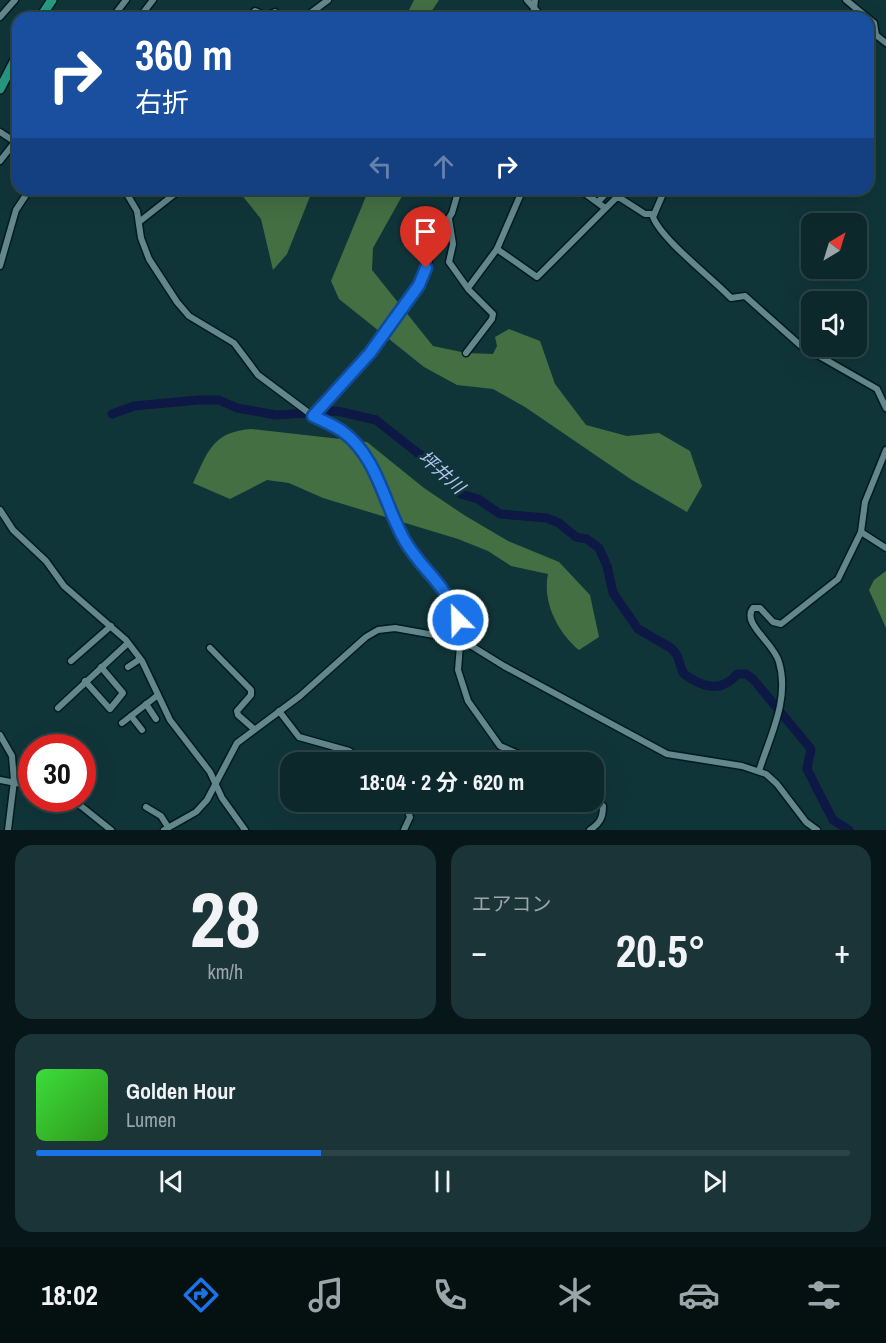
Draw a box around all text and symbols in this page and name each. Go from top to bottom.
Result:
text: 360 m [135,27,233,83]
icon: right [36,36,114,114]
text: 右折 [135,84,189,120]
icon: left [364,150,397,183]
icon: ahead [427,150,460,183]
icon: right [490,150,523,183]
pin [400,206,451,268]
north arrow [801,213,867,279]
map controls [801,213,867,357]
icon: arrive [409,215,442,248]
button: sound [801,291,867,357]
water label: 坪井川 [414,445,472,501]
position arrow [426,588,490,652]
speed limit sign: 30 [18,734,96,812]
text: 18:04 · 2 分 · 620 m [360,767,524,797]
text: 28 [190,866,261,971]
text: エアコン [472,890,552,917]
text: 20.5° [616,920,706,981]
text: − [472,929,487,973]
text: + [834,929,850,973]
text: km/h [207,958,243,985]
text: Golden Hour [126,1076,235,1106]
text: Lumen [126,1106,176,1133]
icon: previous [155,1165,188,1198]
icon: pause [426,1165,459,1198]
icon: next [698,1165,731,1198]
icon: directions [180,1274,222,1316]
icon: music [305,1274,347,1316]
icon: phone [429,1274,471,1316]
icon: climate [554,1274,596,1316]
icon: car [678,1274,720,1316]
icon: filters [803,1274,845,1316]
text: 18:02 [41,1277,98,1313]

